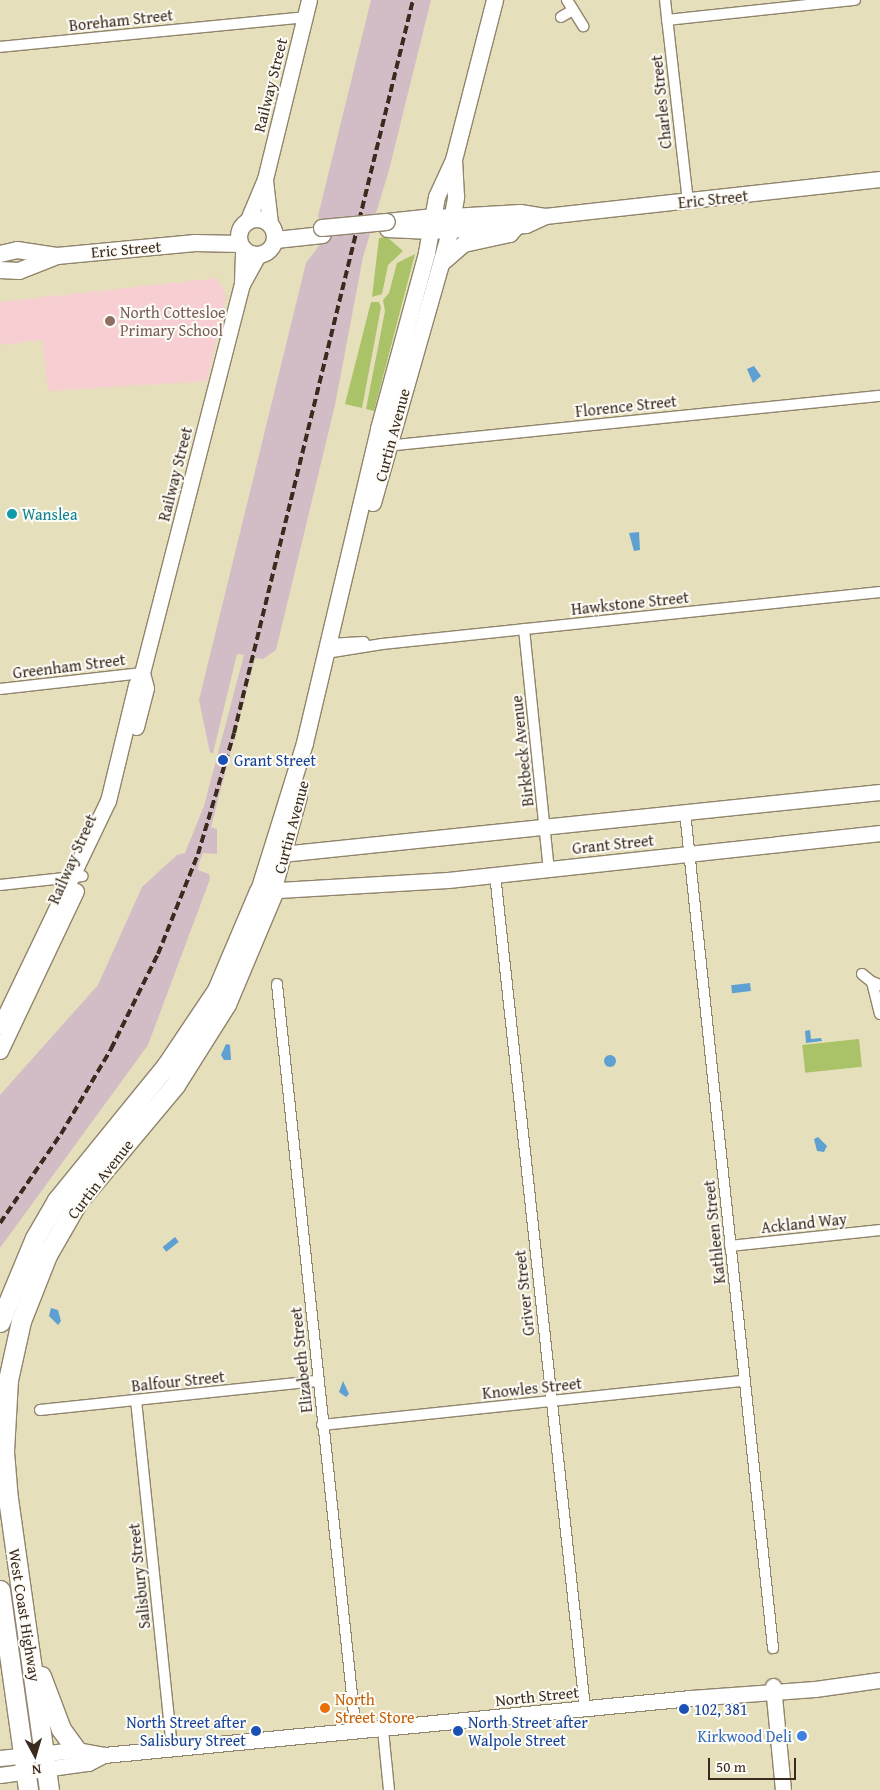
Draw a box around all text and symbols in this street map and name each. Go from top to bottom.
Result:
street label: Boreham Street [68,5,174,35]
street label: Railway Street [249,36,291,134]
street label: Charles Street [647,54,675,150]
street label: Eric Street [677,186,749,212]
street label: Eric Street [90,236,162,262]
place label: North Cottesloe Primary School [120,302,226,340]
marker: North Cottesloe Primary School [104,315,116,327]
street label: Curtin Avenue [370,386,414,484]
street label: Florence Street [574,391,678,421]
street label: Railway Street [154,425,196,523]
place label: Wanslea [22,504,77,524]
marker: Wanslea [6,508,18,520]
street label: Hawkstone Street [570,587,690,619]
street label: Greenham Street [12,650,126,682]
street label: Birkbeck Avenue [507,694,537,808]
place label: Grant Street [234,750,316,770]
marker: Grant Street [216,753,230,767]
street label: Curtin Avenue [269,778,313,876]
street label: Railway Street [44,811,100,907]
street label: Grant Street [571,830,655,858]
street label: Curtin Avenue [63,1135,137,1223]
street label: Kathleen Street [699,1179,729,1285]
street label: Ackland Way [760,1209,848,1237]
street label: Griver Street [510,1249,538,1337]
street label: Elizabeth Street [286,1306,316,1414]
street label: Balfour Street [130,1367,226,1395]
street label: Knowles Street [481,1373,583,1403]
street label: Salisbury Street [124,1522,154,1630]
street label: West Coast Highway [5,1547,45,1683]
street label: North Street [494,1682,580,1710]
place label: North Street Store [335,1689,414,1727]
place label: 102, 381 [694,1699,748,1719]
marker: North Street Store [319,1702,331,1714]
marker: 102, 381 [678,1703,690,1715]
place label: North Street after Salisbury Street [126,1712,246,1750]
place label: North Street after Walpole Street [468,1712,588,1750]
marker: North Street after Salisbury Street [250,1725,262,1737]
marker: North Street after Walpole Street [452,1725,464,1737]
place label: Kirkwood Deli [698,1726,792,1746]
north arrow [10,1730,60,1780]
marker: Kirkwood Deli [796,1730,808,1742]
scale bar [710,1748,798,1780]
text: 50 m [716,1756,746,1777]
text: N [31,1759,42,1780]

